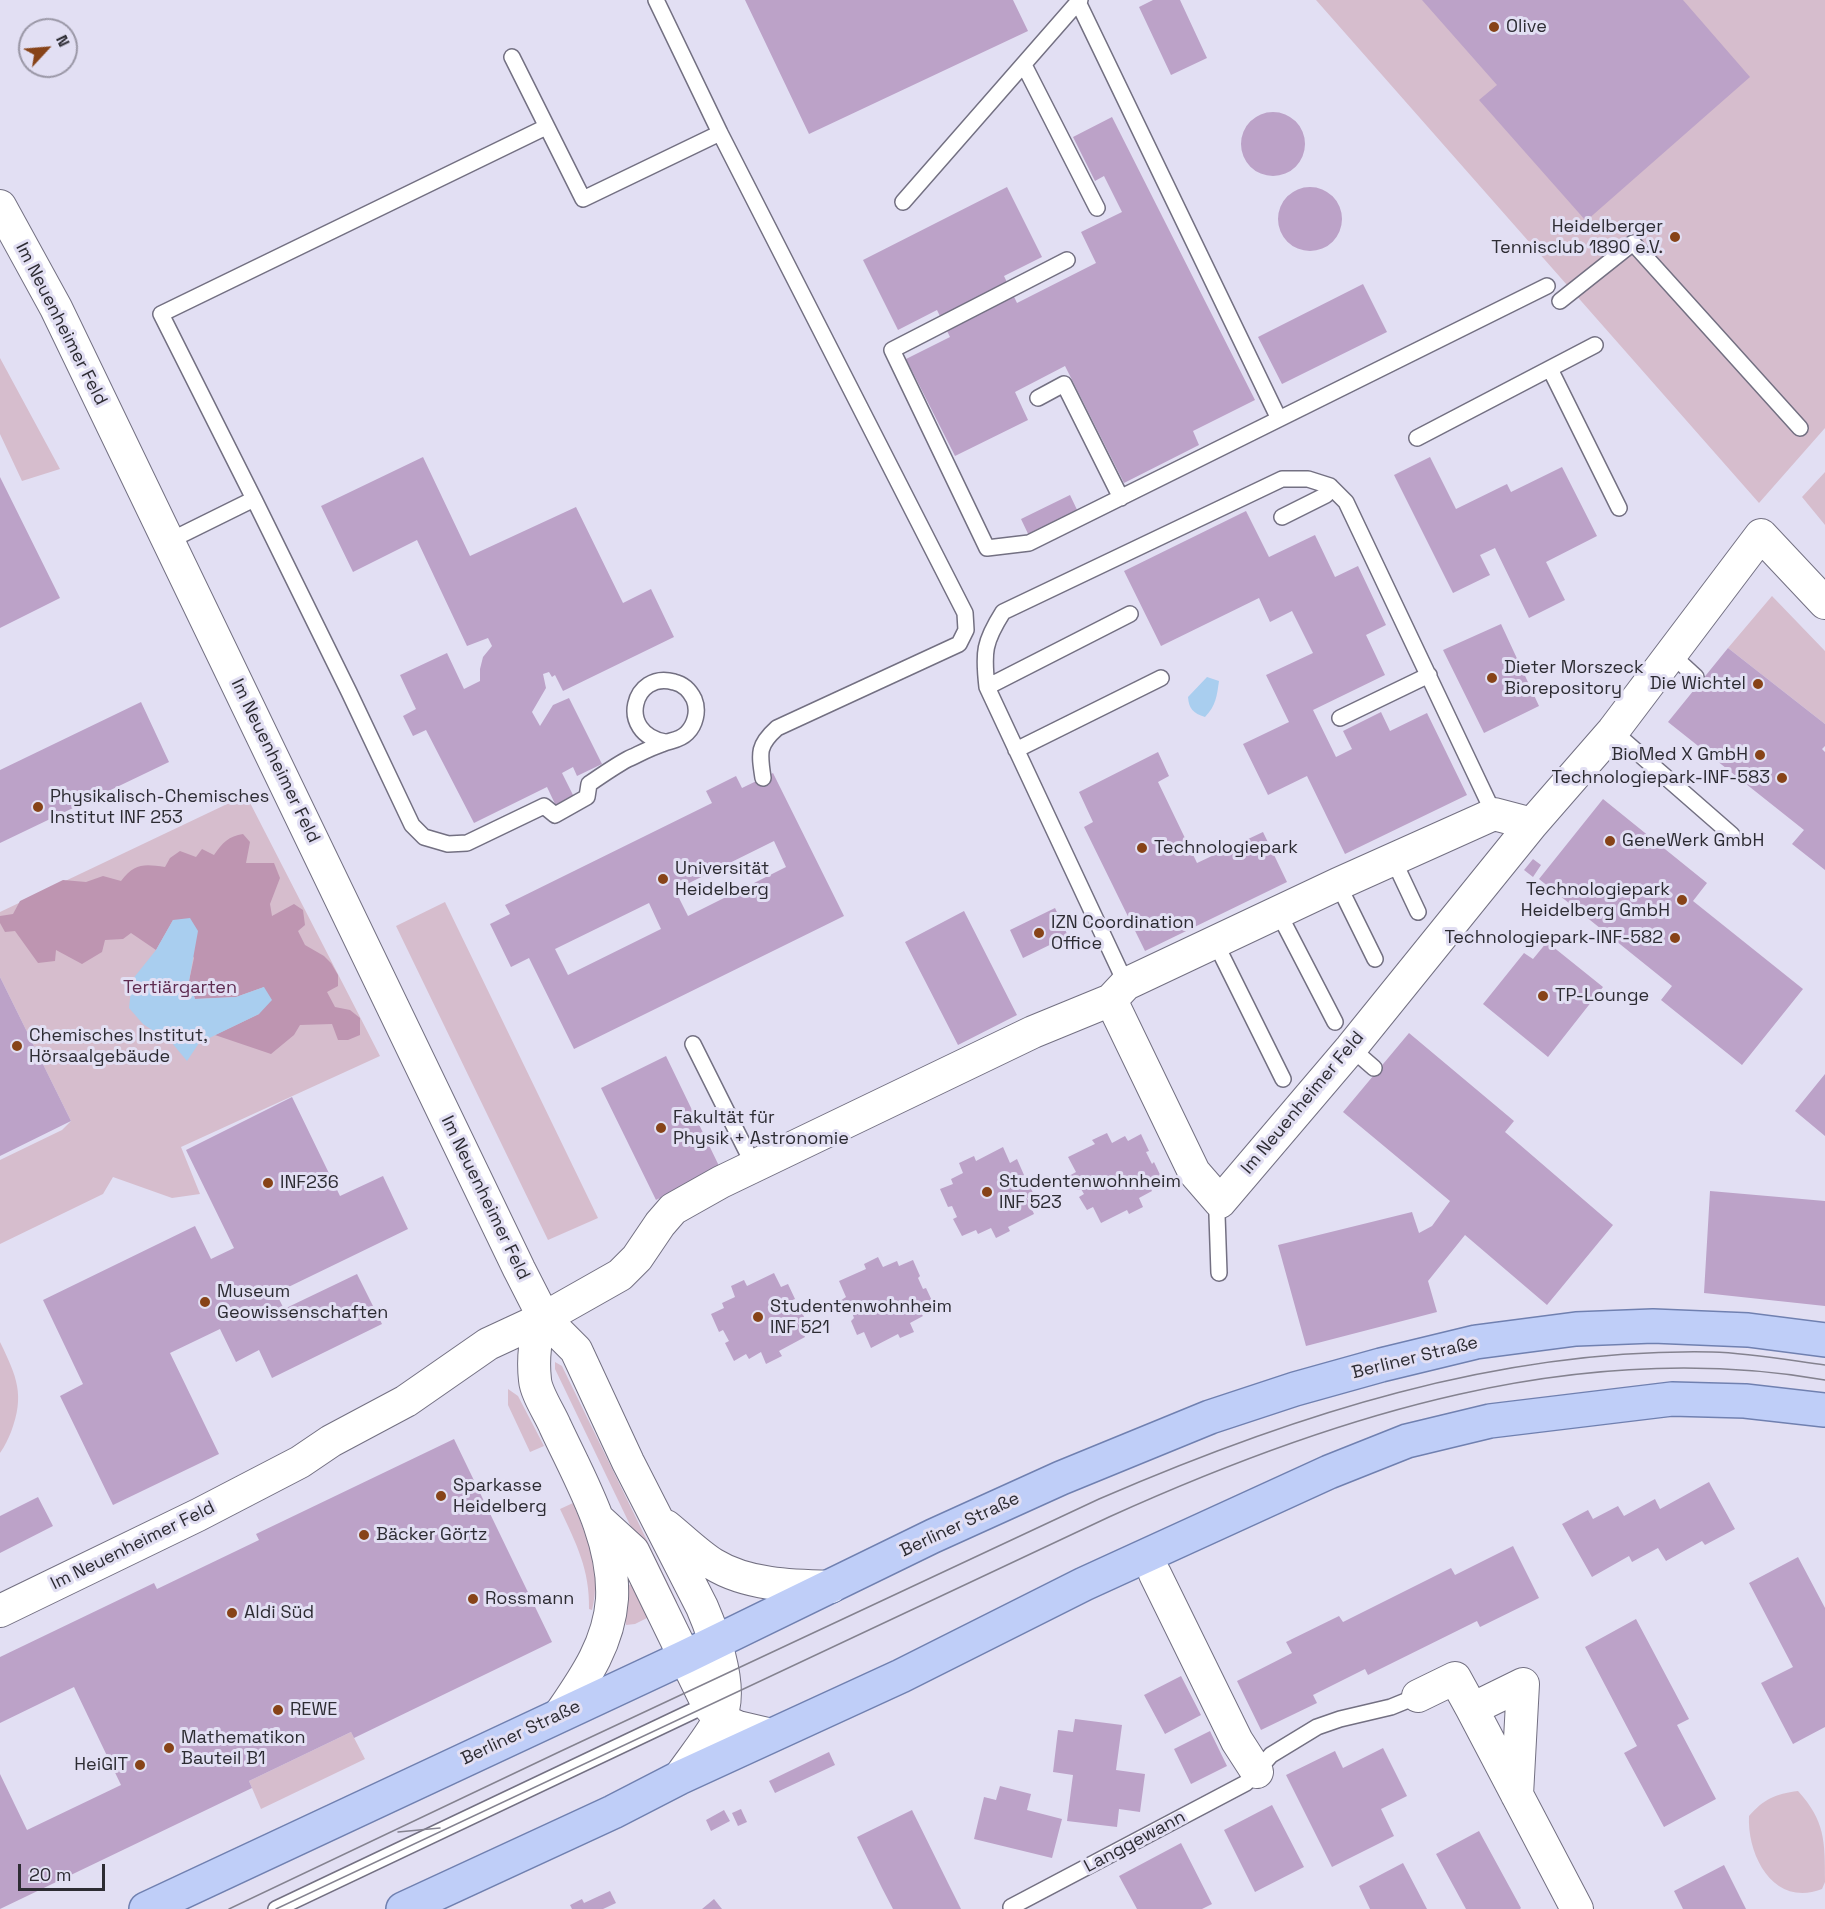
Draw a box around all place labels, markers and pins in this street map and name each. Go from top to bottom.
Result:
place label: Olive [1506,16,1547,38]
marker: Olive [1487,20,1501,34]
place label: Heidelberger Tennisclub 1890 e.V. [1491,216,1663,258]
marker: Heidelberger Tennisclub 1890 e.V. [1668,230,1682,244]
place label: Dieter Morszeck Biorepository [1504,657,1644,700]
marker: Dieter Morszeck Biorepository [1485,671,1499,685]
place label: Die Wichtel [1650,673,1746,695]
marker: Die Wichtel [1751,677,1765,691]
place label: BioMed X GmbH [1611,744,1748,766]
marker: BioMed X GmbH [1753,748,1767,762]
place label: Technologiepark-INF-583 [1551,767,1770,789]
marker: Technologiepark-INF-583 [1775,771,1789,785]
place label: Physikalisch-Chemisches Institut INF 253 [50,786,269,828]
marker: Physikalisch-Chemisches Institut INF 253 [31,800,45,814]
place label: GeneWerk GmbH [1622,830,1764,852]
marker: GeneWerk GmbH [1603,834,1617,848]
place label: Technologiepark [1154,837,1298,859]
marker: Technologiepark [1135,841,1149,855]
place label: Universität Heidelberg [675,858,769,900]
marker: Universität Heidelberg [656,872,670,886]
place label: Technologiepark Heidelberg GmbH [1521,879,1670,922]
marker: Technologiepark Heidelberg GmbH [1675,893,1689,907]
place label: IZN Coordination Office [1051,912,1194,954]
marker: IZN Coordination Office [1032,926,1046,940]
place label: Technologiepark-INF-582 [1444,927,1663,949]
marker: Technologiepark-INF-582 [1668,931,1682,945]
place label: TP-Lounge [1555,985,1649,1007]
marker: TP-Lounge [1536,989,1550,1003]
place label: Chemisches Institut, Hörsaalgebäude [29,1025,208,1068]
marker: Chemisches Institut, Hörsaalgebäude [10,1039,24,1053]
place label: Fakultät für Physik + Astronomie [673,1107,849,1150]
marker: Fakultät für Physik + Astronomie [654,1121,668,1135]
place label: Studentenwohnheim INF 523 [999,1171,1181,1214]
place label: INF236 [280,1172,339,1194]
marker: INF236 [261,1176,275,1190]
marker: Studentenwohnheim INF 523 [980,1185,994,1199]
place label: Museum Geowissenschaften [217,1281,388,1324]
marker: Museum Geowissenschaften [198,1295,212,1309]
place label: Studentenwohnheim INF 521 [770,1296,952,1338]
marker: Studentenwohnheim INF 521 [751,1310,765,1324]
place label: Sparkasse Heidelberg [453,1475,547,1518]
marker: Sparkasse Heidelberg [434,1489,448,1503]
place label: Bäcker Görtz [376,1524,487,1546]
marker: Bäcker Görtz [357,1528,371,1542]
place label: Rossmann [485,1588,574,1610]
marker: Rossmann [466,1592,480,1606]
place label: Aldi Süd [244,1602,314,1624]
marker: Aldi Süd [225,1606,239,1620]
place label: REWE [290,1699,337,1721]
marker: REWE [271,1703,285,1717]
place label: Mathematikon Bauteil B1 [181,1727,306,1770]
marker: Mathematikon Bauteil B1 [162,1741,176,1755]
place label: HeiGIT [74,1754,128,1776]
marker: HeiGIT [133,1758,147,1772]

